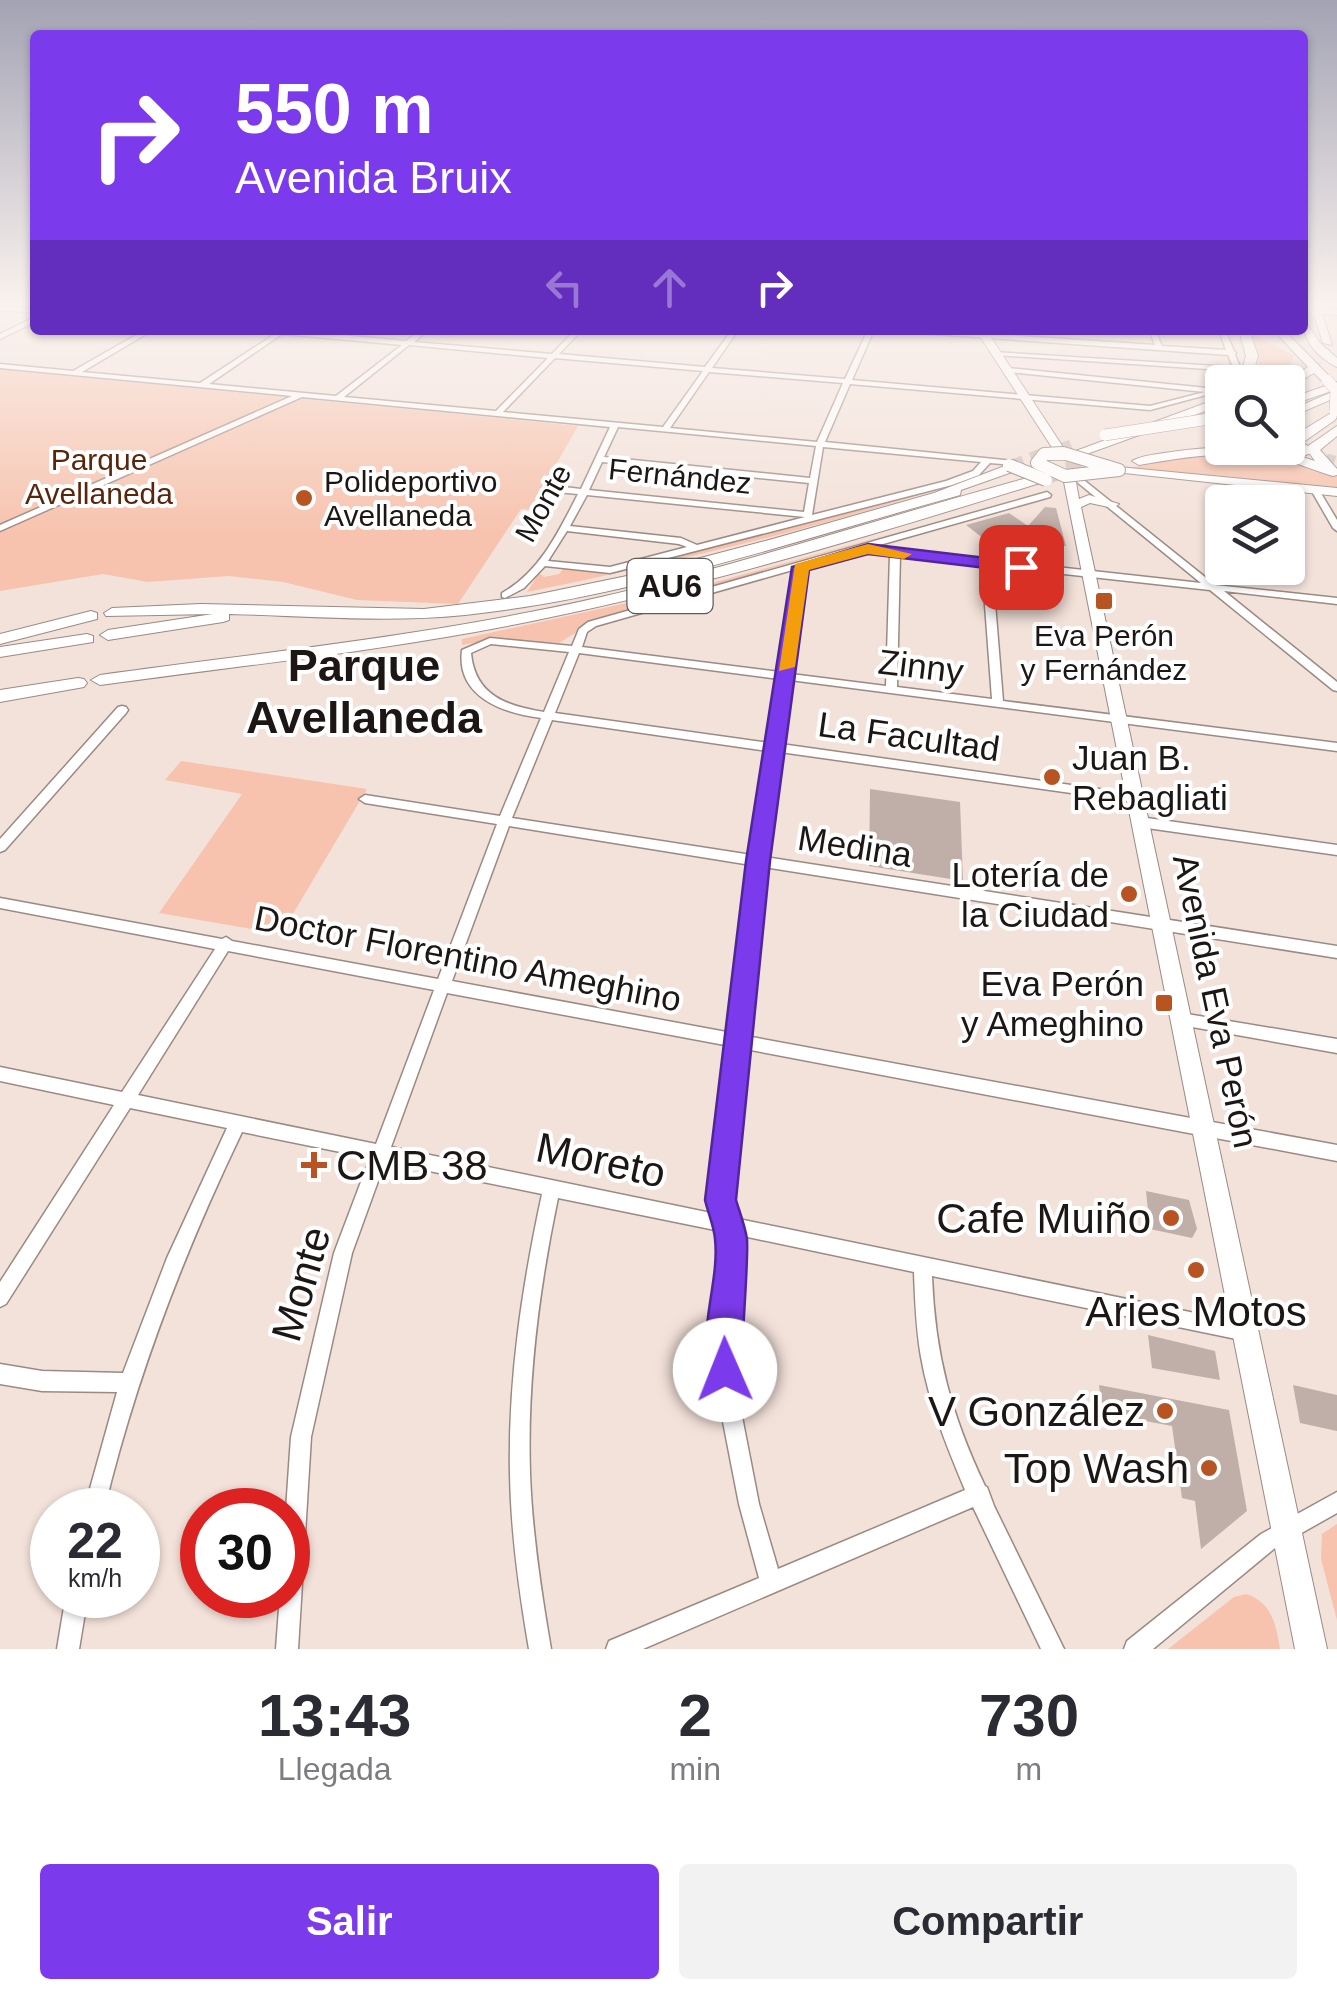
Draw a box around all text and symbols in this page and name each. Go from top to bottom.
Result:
icon: right [70,70,200,200]
text: 550 m [235,70,433,148]
text: Avenida Bruix [235,152,512,203]
icon: left [537,260,592,315]
icon: ahead [642,260,697,315]
icon: right [747,260,802,315]
map controls [1205,365,1305,585]
button: search [1205,365,1305,465]
park label: Parque Avellaneda [25,443,173,510]
street label: Fernández [607,452,753,500]
street label: Monte [508,459,578,547]
place label: Polideportivo Avellaneda [324,465,497,532]
button: layers [1205,485,1305,585]
marker: Polideportivo Avellaneda [293,487,315,509]
pin [979,525,1064,610]
icon: arrive [994,540,1049,595]
road number: AU6 [628,559,712,613]
marker: Eva Perón y Fernández [1093,590,1115,612]
place label: Eva Perón y Fernández [1021,619,1187,686]
district label: Parque Avellaneda [246,640,483,743]
street label: Zinny [876,641,966,691]
street label: La Facultad [816,704,1002,768]
place label: Juan B. Rebagliati [1072,738,1228,817]
marker: Juan B. Rebagliati [1041,766,1063,788]
street label: Medina [795,818,915,874]
street label: Avenida Eva Perón [1166,851,1266,1151]
place label: Lotería de la Ciudad [951,855,1109,934]
marker: Lotería de la Ciudad [1118,883,1140,905]
street label: Doctor Florentino Ameghino [251,897,685,1019]
place label: Eva Perón y Ameghino [961,964,1144,1043]
marker: Eva Perón y Ameghino [1153,992,1175,1014]
street label: Moreto [532,1123,670,1197]
place label: CMB 38 [336,1142,488,1189]
marker: CMB 38 [301,1152,327,1178]
place label: Cafe Muiño [936,1195,1151,1242]
marker: Cafe Muiño [1160,1207,1182,1229]
street label: Monte [262,1221,340,1347]
marker: Aries Motos [1185,1259,1207,1281]
place label: Aries Motos [1085,1288,1307,1335]
position arrow [673,1318,777,1422]
place label: V González [928,1388,1145,1435]
marker: V González [1154,1400,1176,1422]
place label: Top Wash [1004,1445,1189,1492]
marker: Top Wash [1198,1457,1220,1479]
speed limit sign: 30 [180,1488,310,1618]
text: 22 [67,1513,123,1569]
text: km/h [68,1564,122,1592]
text: 13:43 [258,1682,411,1749]
text: 2 [678,1682,712,1749]
text: 730 [979,1682,1079,1749]
text: Llegada [278,1751,392,1787]
text: min [669,1751,721,1787]
text: m [1016,1751,1042,1787]
button: Salir [40,1864,659,1979]
button: Compartir [679,1864,1297,1979]

